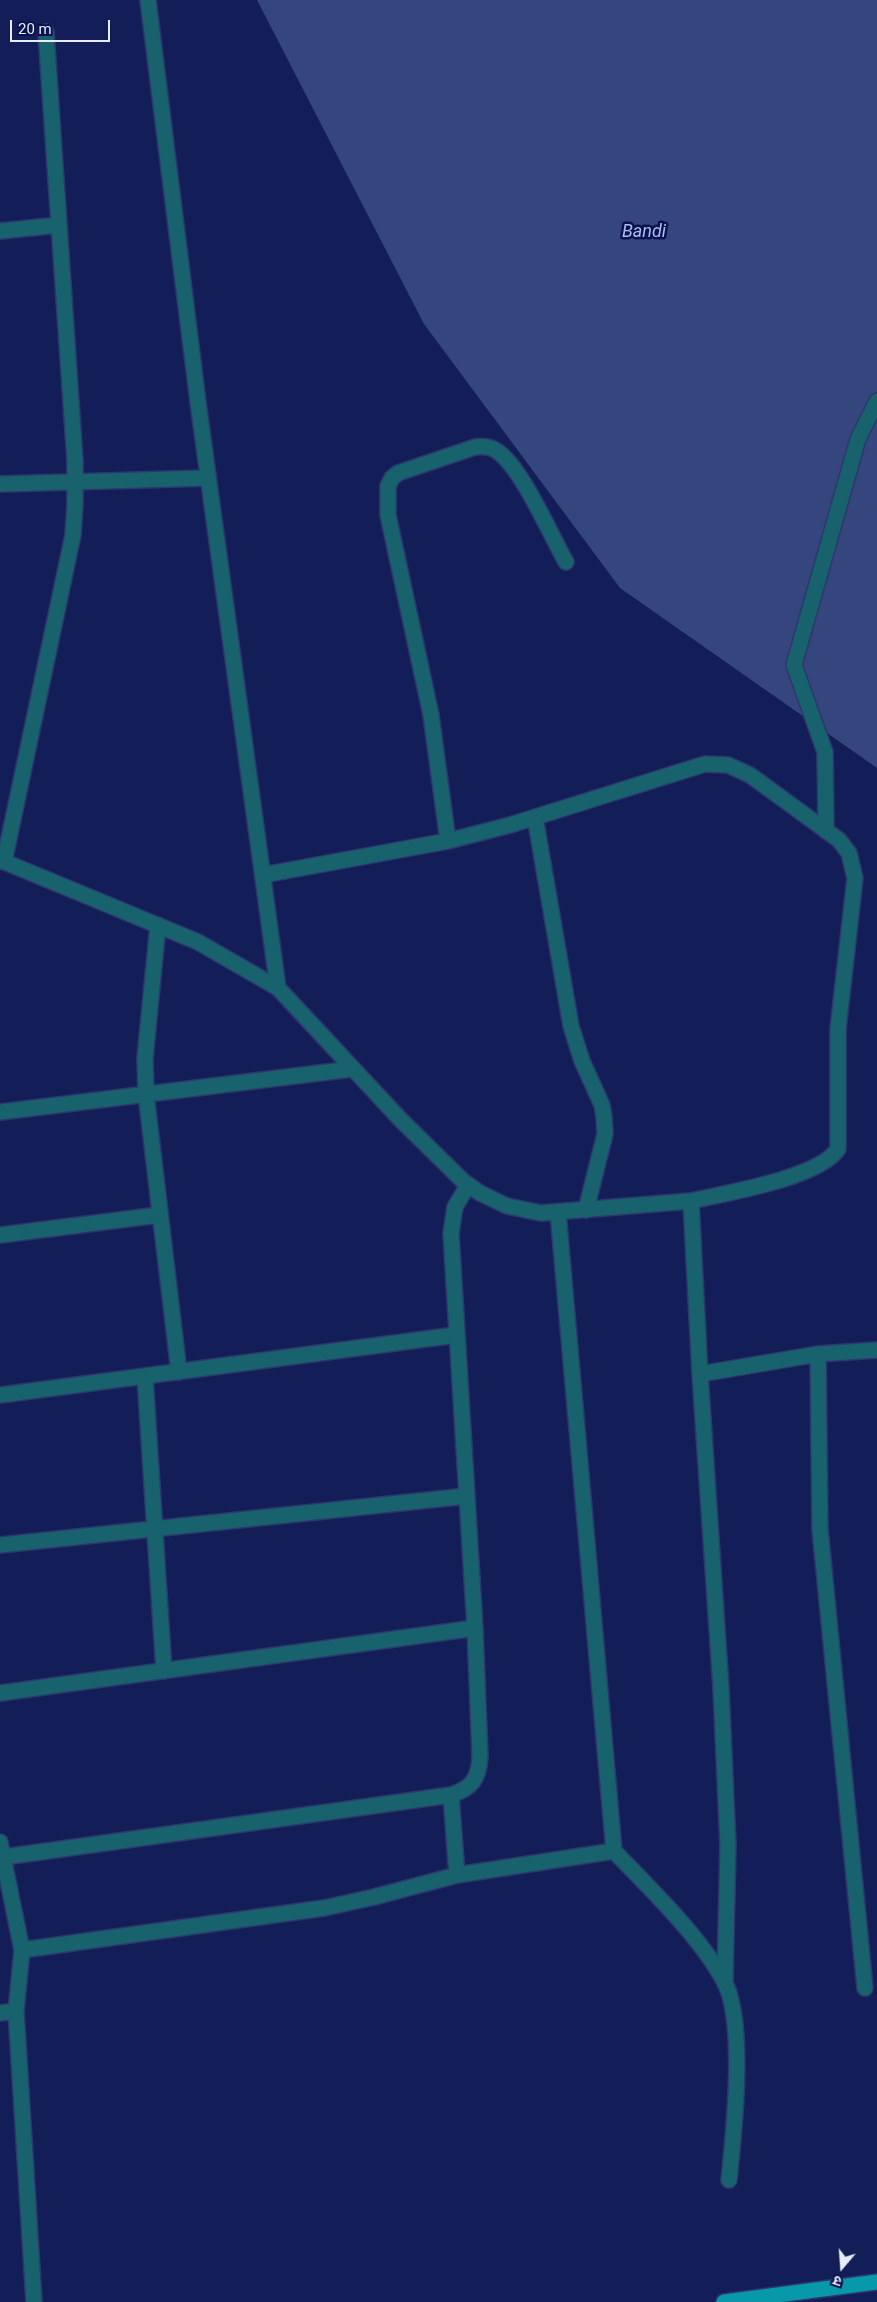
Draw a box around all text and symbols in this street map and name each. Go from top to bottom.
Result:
scale bar [12,10,112,42]
text: 20 m [18,20,52,38]
water label: Bandi [622,221,666,243]
north arrow [817,2242,867,2292]
text: उ [831,2272,844,2290]

